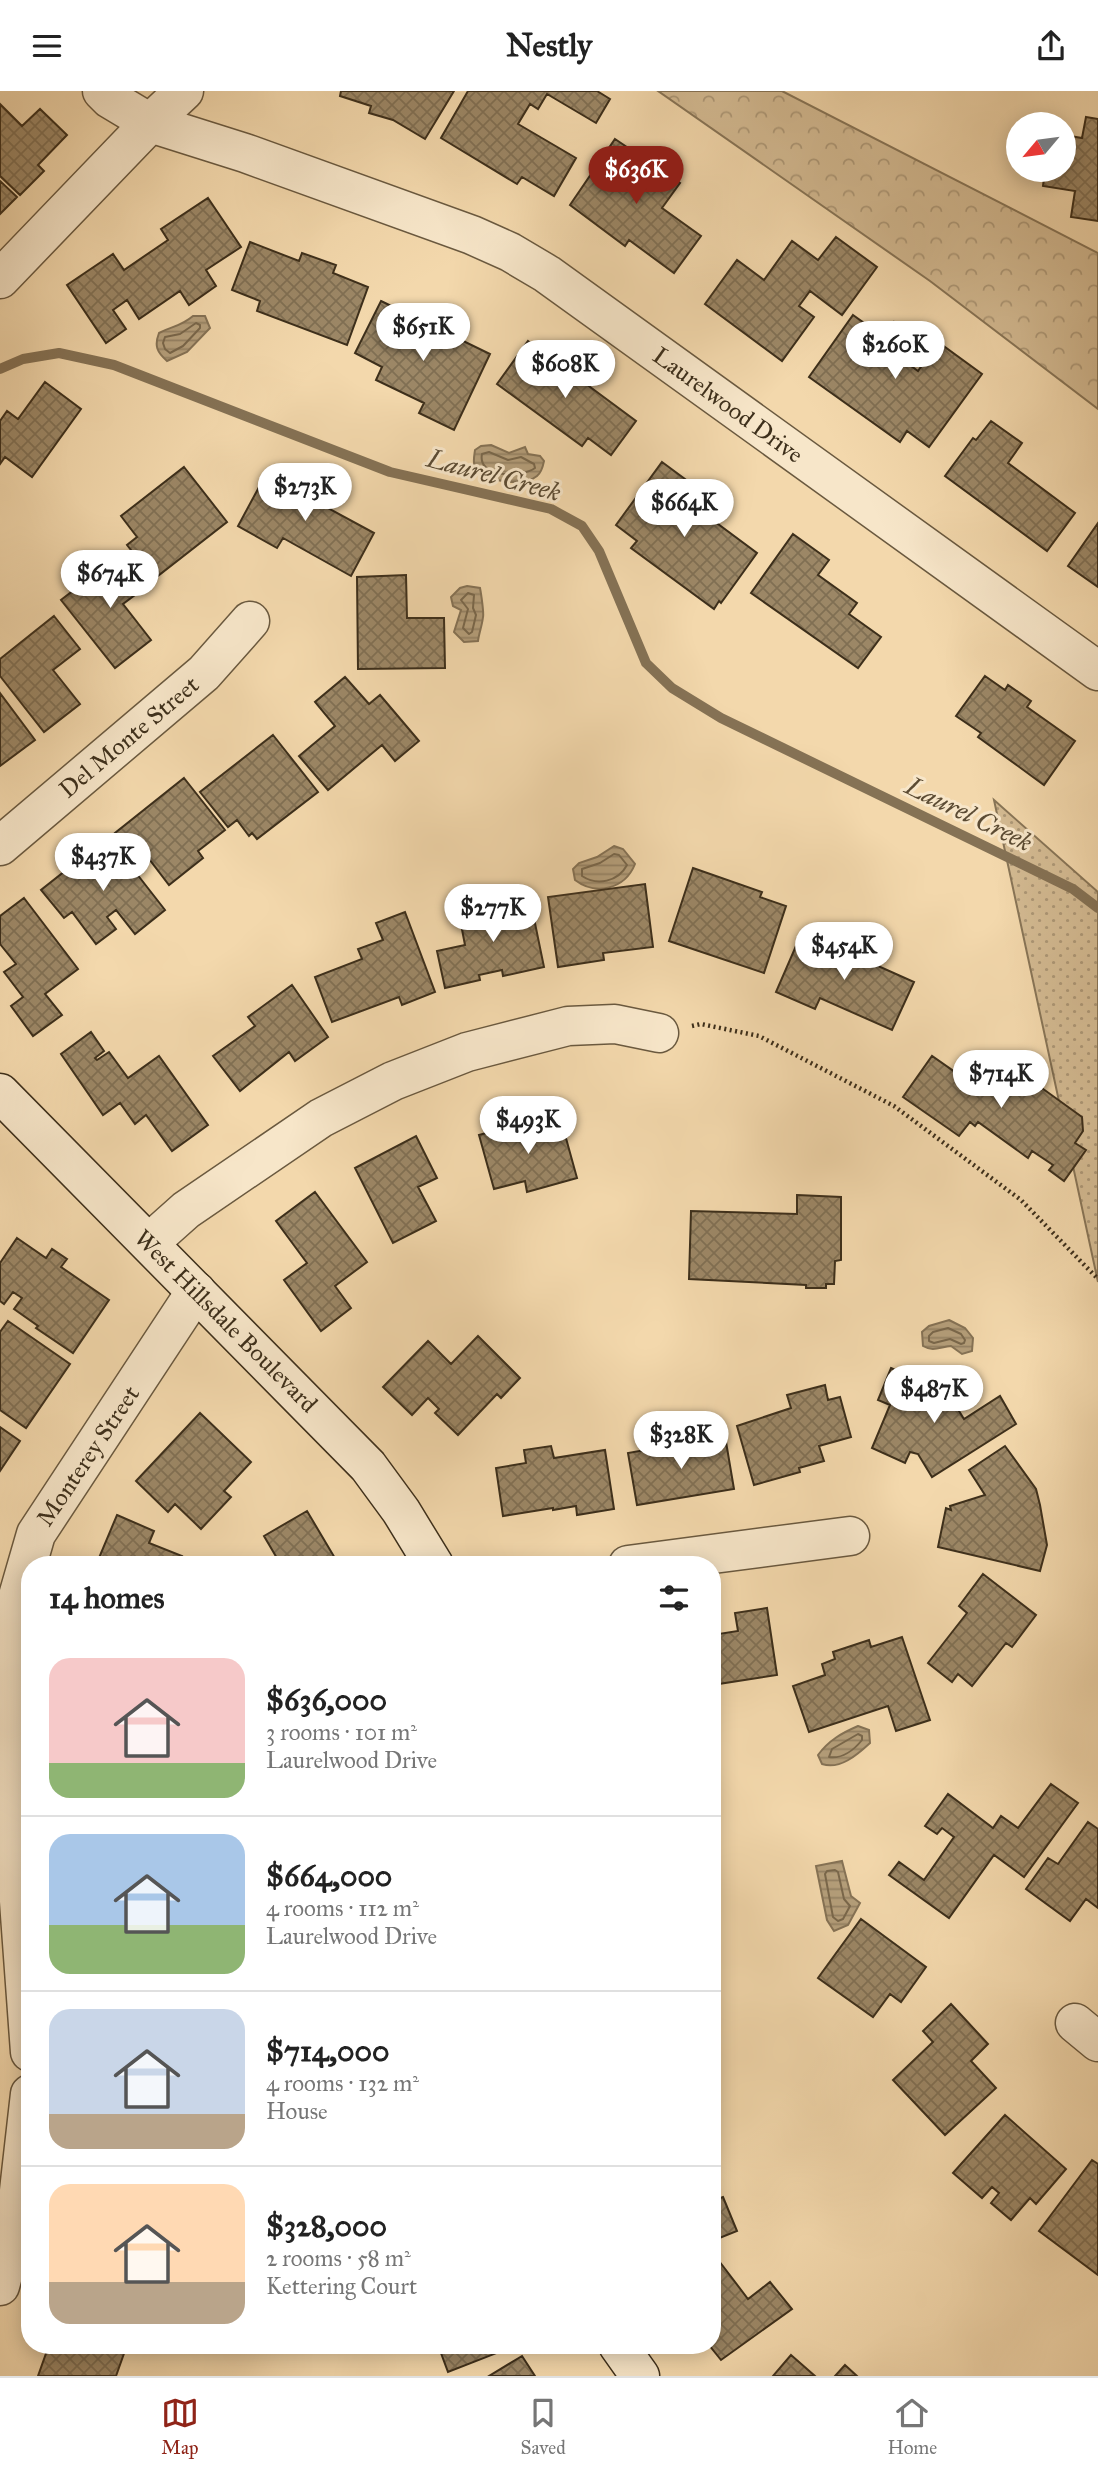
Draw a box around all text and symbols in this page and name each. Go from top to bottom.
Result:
text: Nestly [506,26,592,65]
icon: menu [28,27,66,65]
icon: share [1032,27,1070,65]
north arrow [1006,112,1076,182]
map controls [1006,112,1076,182]
pin: $636K [587,146,685,206]
text: $636K [605,155,667,183]
pin: $651K [374,303,472,363]
text: $651K [392,312,454,340]
pin: $260K [846,321,944,381]
text: $260K [862,330,928,358]
street label: Laurelwood Drive [647,340,809,470]
pin: $608K [516,341,614,400]
text: $608K [531,349,599,377]
water label: Laurel Creek [423,442,565,508]
pin: $273K [256,463,354,523]
text: $273K [274,472,336,500]
pin: $664K [635,479,733,539]
text: $664K [651,488,717,516]
pin: $674K [61,551,159,610]
text: $674K [77,559,143,587]
street label: Del Monte Street [53,669,205,804]
water label: Laurel Creek [900,769,1038,859]
pin: $437K [54,833,152,893]
text: $437K [71,842,135,870]
pin: $277K [444,885,542,944]
text: $277K [460,893,526,921]
pin: $454K [795,923,893,982]
text: $454K [811,931,877,959]
pin: $714K [952,1051,1050,1110]
text: $714K [969,1059,1033,1087]
pin: $493K [479,1097,577,1156]
text: $493K [496,1105,560,1133]
street label: West Hillsdale Boulevard [128,1223,324,1419]
pin: $487K [885,1365,983,1425]
text: $487K [900,1374,968,1402]
street label: Monterey Street [30,1380,146,1532]
pin: $328K [632,1411,730,1471]
text: $328K [650,1420,712,1448]
icon: filters [655,1579,693,1617]
text: 14 homes [49,1580,164,1616]
text: $636,000 [266,1682,387,1718]
icon: home [105,1686,189,1770]
text: 3 rooms · 101 m² [266,1718,417,1746]
text: Laurelwood Drive [266,1746,437,1774]
text: $664,000 [266,1858,392,1894]
icon: home [105,1862,189,1946]
text: 4 rooms · 112 m² [266,1894,419,1922]
text: Laurelwood Drive [266,1922,437,1950]
text: $714,000 [266,2033,389,2069]
icon: home [105,2037,189,2121]
text: 4 rooms · 132 m² [266,2069,419,2097]
text: House [266,2097,328,2125]
text: $328,000 [266,2208,387,2244]
icon: home [105,2212,189,2296]
text: 2 rooms · 58 m² [266,2244,411,2272]
text: Kettering Court [266,2272,417,2300]
tab: Map [161,2394,199,2459]
tab: Saved [521,2394,566,2459]
tab: Home [887,2394,937,2459]

